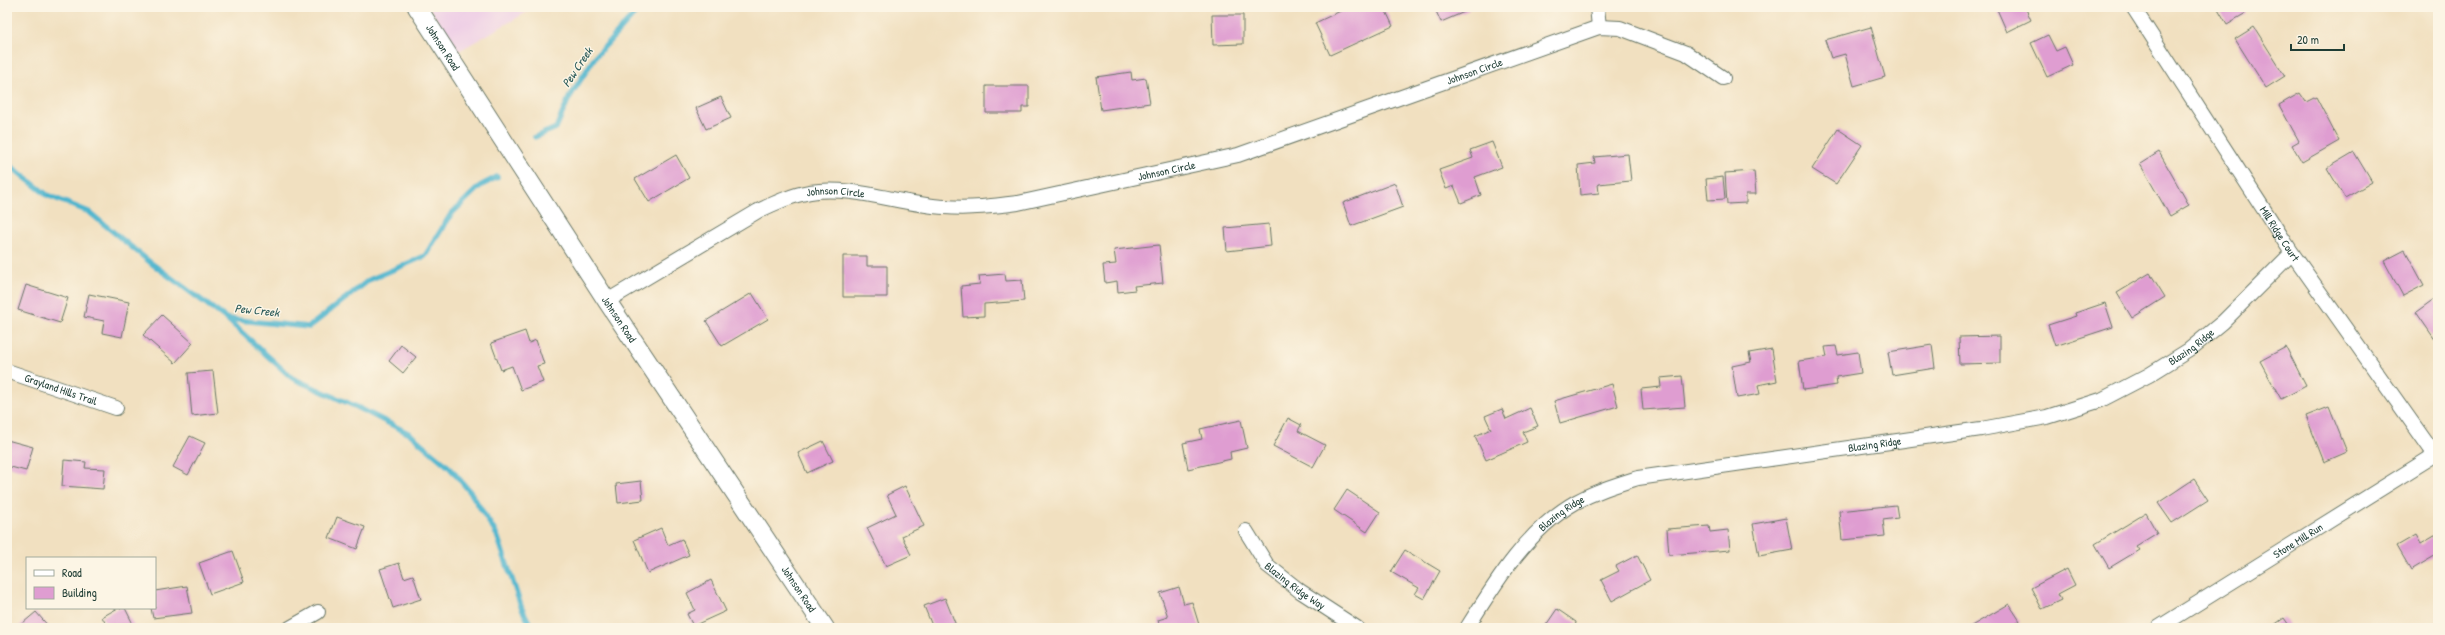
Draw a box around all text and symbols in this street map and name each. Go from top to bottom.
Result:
street label: Johnson Road [423,22,464,74]
scale bar [2291,26,2344,52]
text: 20 m [2297,31,2319,48]
water label: Pew Creek [557,43,597,90]
street label: Johnson Circle [1444,55,1505,88]
street label: Johnson Circle [1136,157,1197,184]
street label: Johnson Circle [805,184,866,201]
street label: Mill Ridge Court [2257,204,2303,264]
street label: Johnson Road [599,294,640,346]
water label: Pew Creek [234,299,281,321]
street label: Blazing Ridge [2166,325,2217,368]
street label: Grayland Hills Trail [23,371,99,408]
street label: Blazing Ridge [1847,433,1903,455]
street label: Blazing Ridge [1535,492,1587,534]
street label: Stone Mill Run [2271,520,2325,561]
legend [26,557,156,609]
street label: Blazing Ridge Way [1262,559,1328,613]
street label: Johnson Road [779,563,820,615]
text: Road [62,564,82,581]
text: Building [62,584,97,601]

